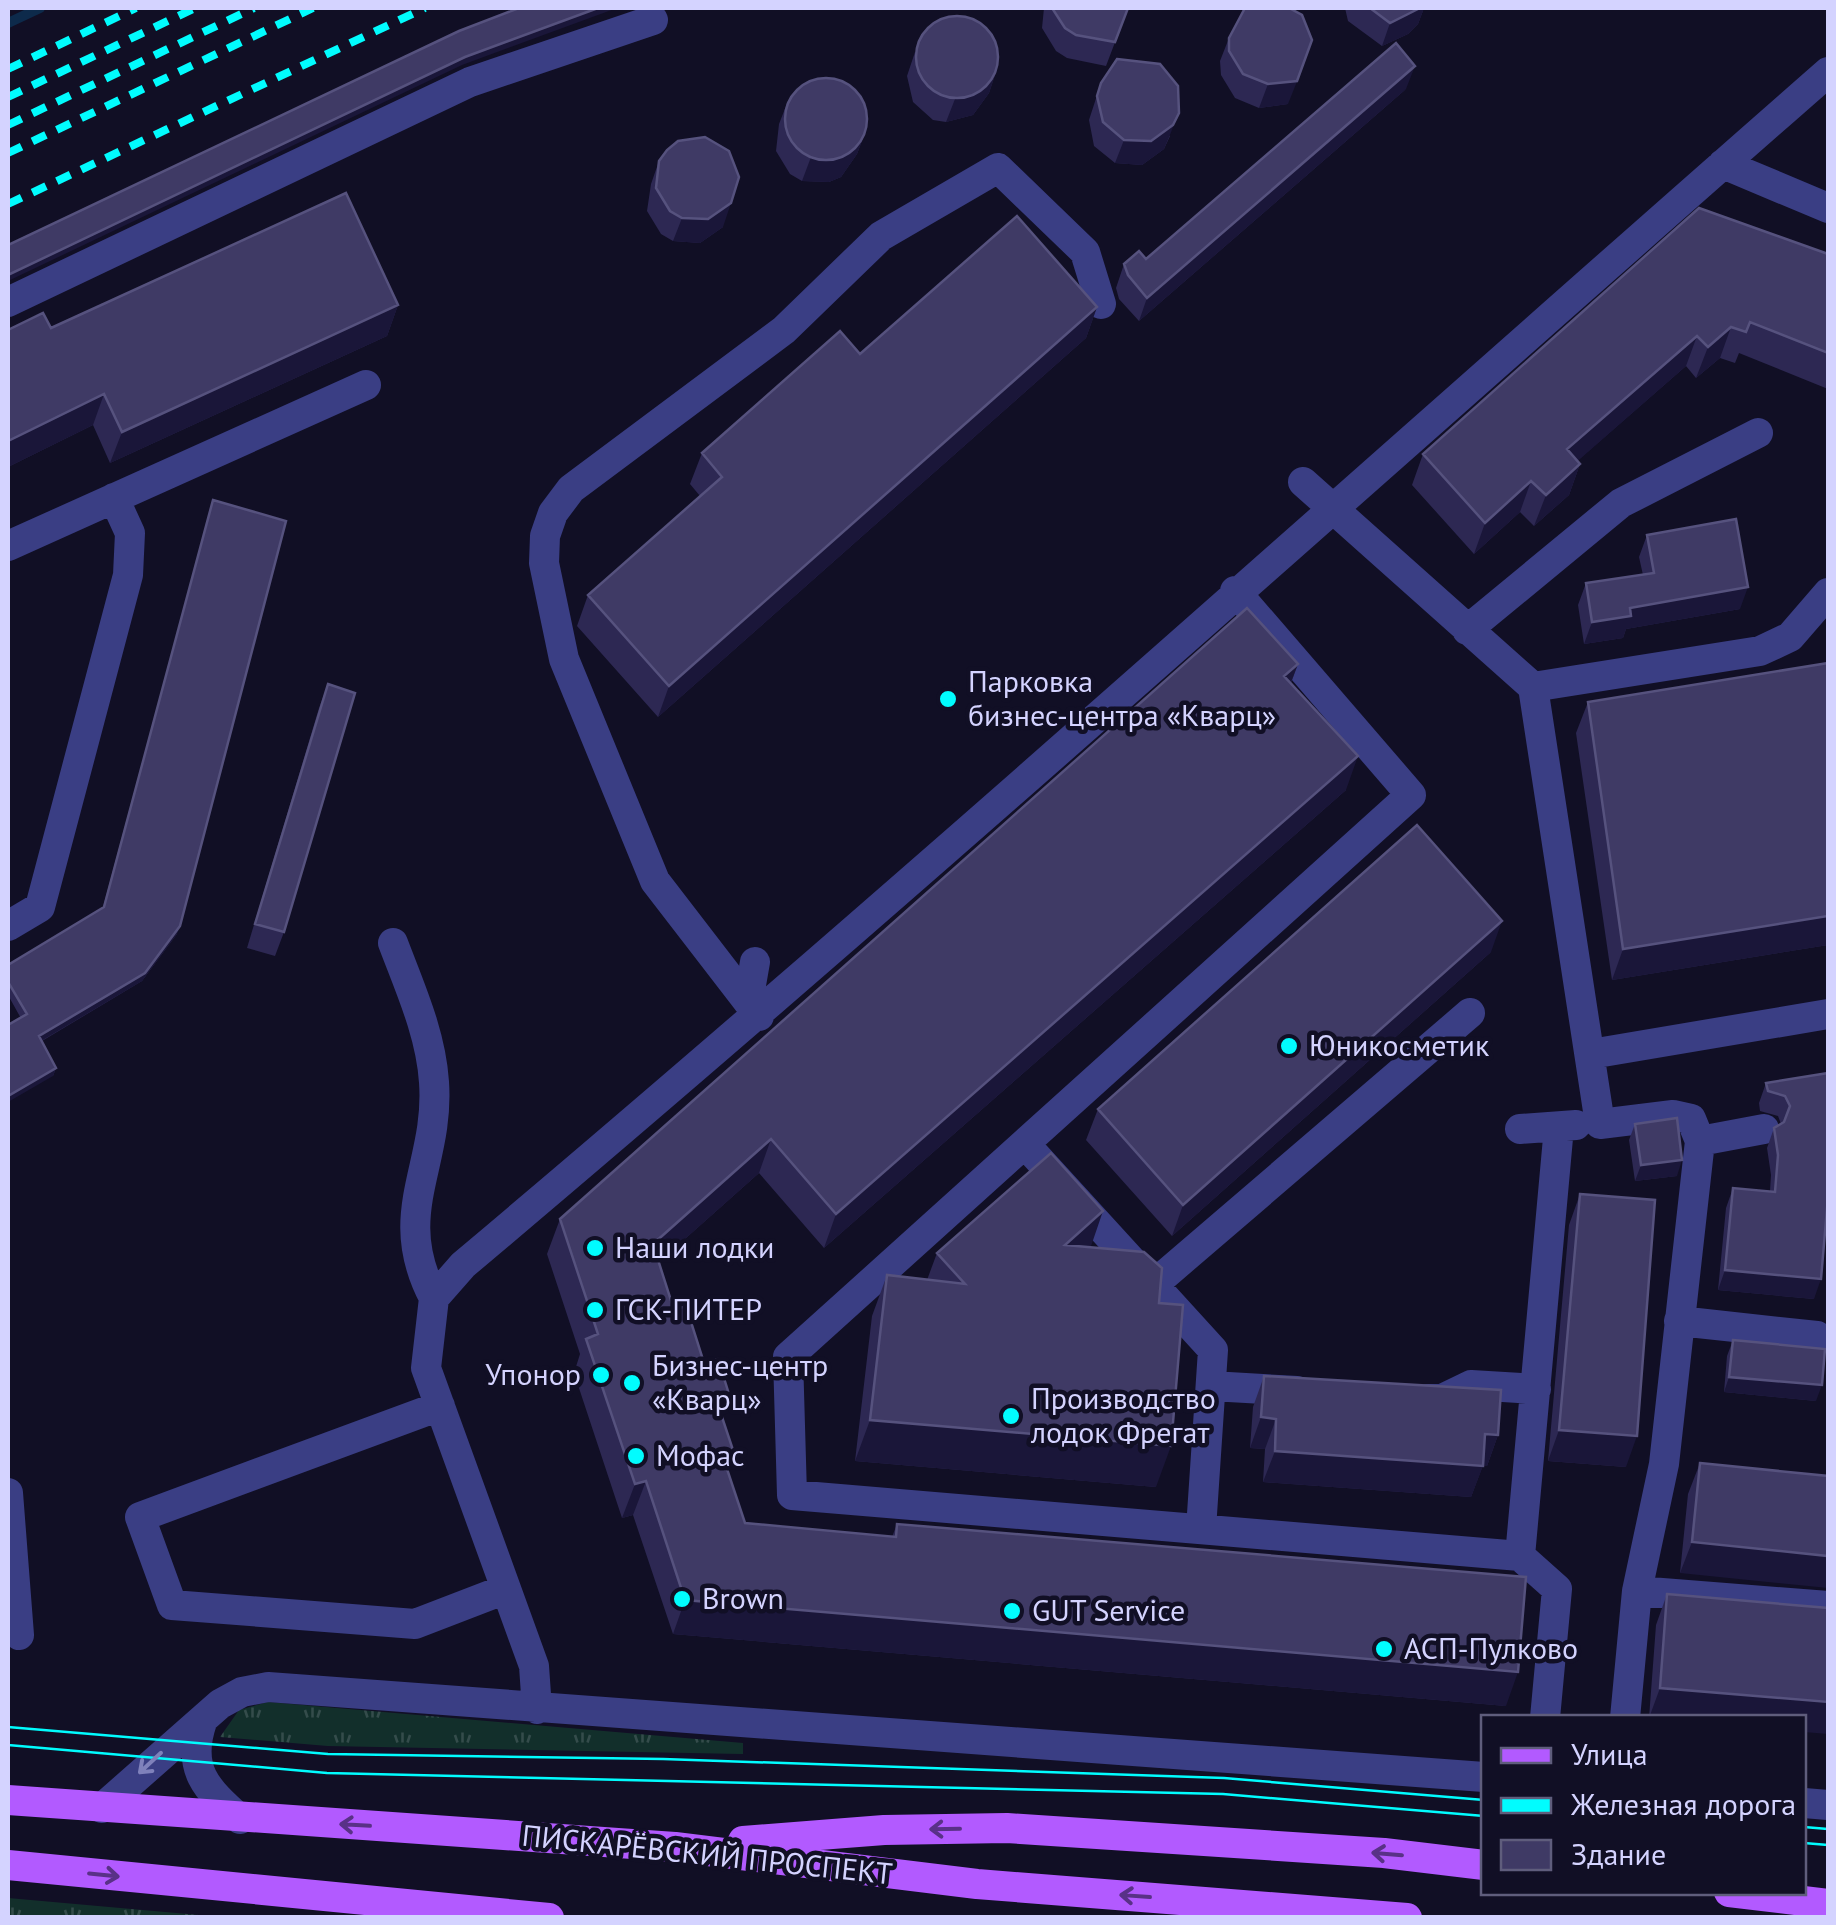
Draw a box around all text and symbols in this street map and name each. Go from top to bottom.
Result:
place label: Парковка бизнес-центра «Кварц» [968,661,1276,734]
marker: Парковка бизнес-центра «Кварц» [937,688,959,710]
place label: Юникосметик [1309,1025,1490,1064]
marker: Юникосметик [1278,1035,1300,1057]
place label: Наши лодки [615,1227,774,1266]
marker: Наши лодки [584,1237,606,1259]
place label: ГСК-ПИТЕР [615,1289,762,1328]
marker: ГСК-ПИТЕР [584,1299,606,1321]
place label: Бизнес-центр «Кварц» [652,1345,828,1418]
place label: Упонор [485,1354,581,1393]
marker: Упонор [590,1364,612,1386]
marker: Бизнес-центр «Кварц» [621,1372,643,1394]
place label: Производство лодок Фрегат [1030,1378,1216,1451]
marker: Производство лодок Фрегат [1000,1405,1022,1427]
place label: Мофас [656,1435,745,1474]
marker: Мофас [625,1445,647,1467]
place label: Brown [702,1578,784,1617]
marker: Brown [671,1588,693,1610]
place label: GUT Service [1032,1590,1185,1629]
marker: GUT Service [1001,1600,1023,1622]
place label: АСП-Пулково [1404,1628,1578,1667]
marker: АСП-Пулково [1373,1638,1395,1660]
legend [1481,1715,1806,1895]
text: Улица [1571,1734,1648,1773]
one-way arrow [138,1751,163,1774]
text: Железная дорога [1570,1784,1796,1823]
one-way arrow [340,1815,372,1834]
street label: ПИСКАРЁВСКИЙ ПРОСПЕКТ [520,1815,895,1892]
one-way arrow [930,1820,962,1839]
text: Здание [1571,1834,1666,1873]
one-way arrow [1371,1844,1403,1863]
one-way arrow [88,1865,120,1884]
one-way arrow [1120,1887,1152,1906]

